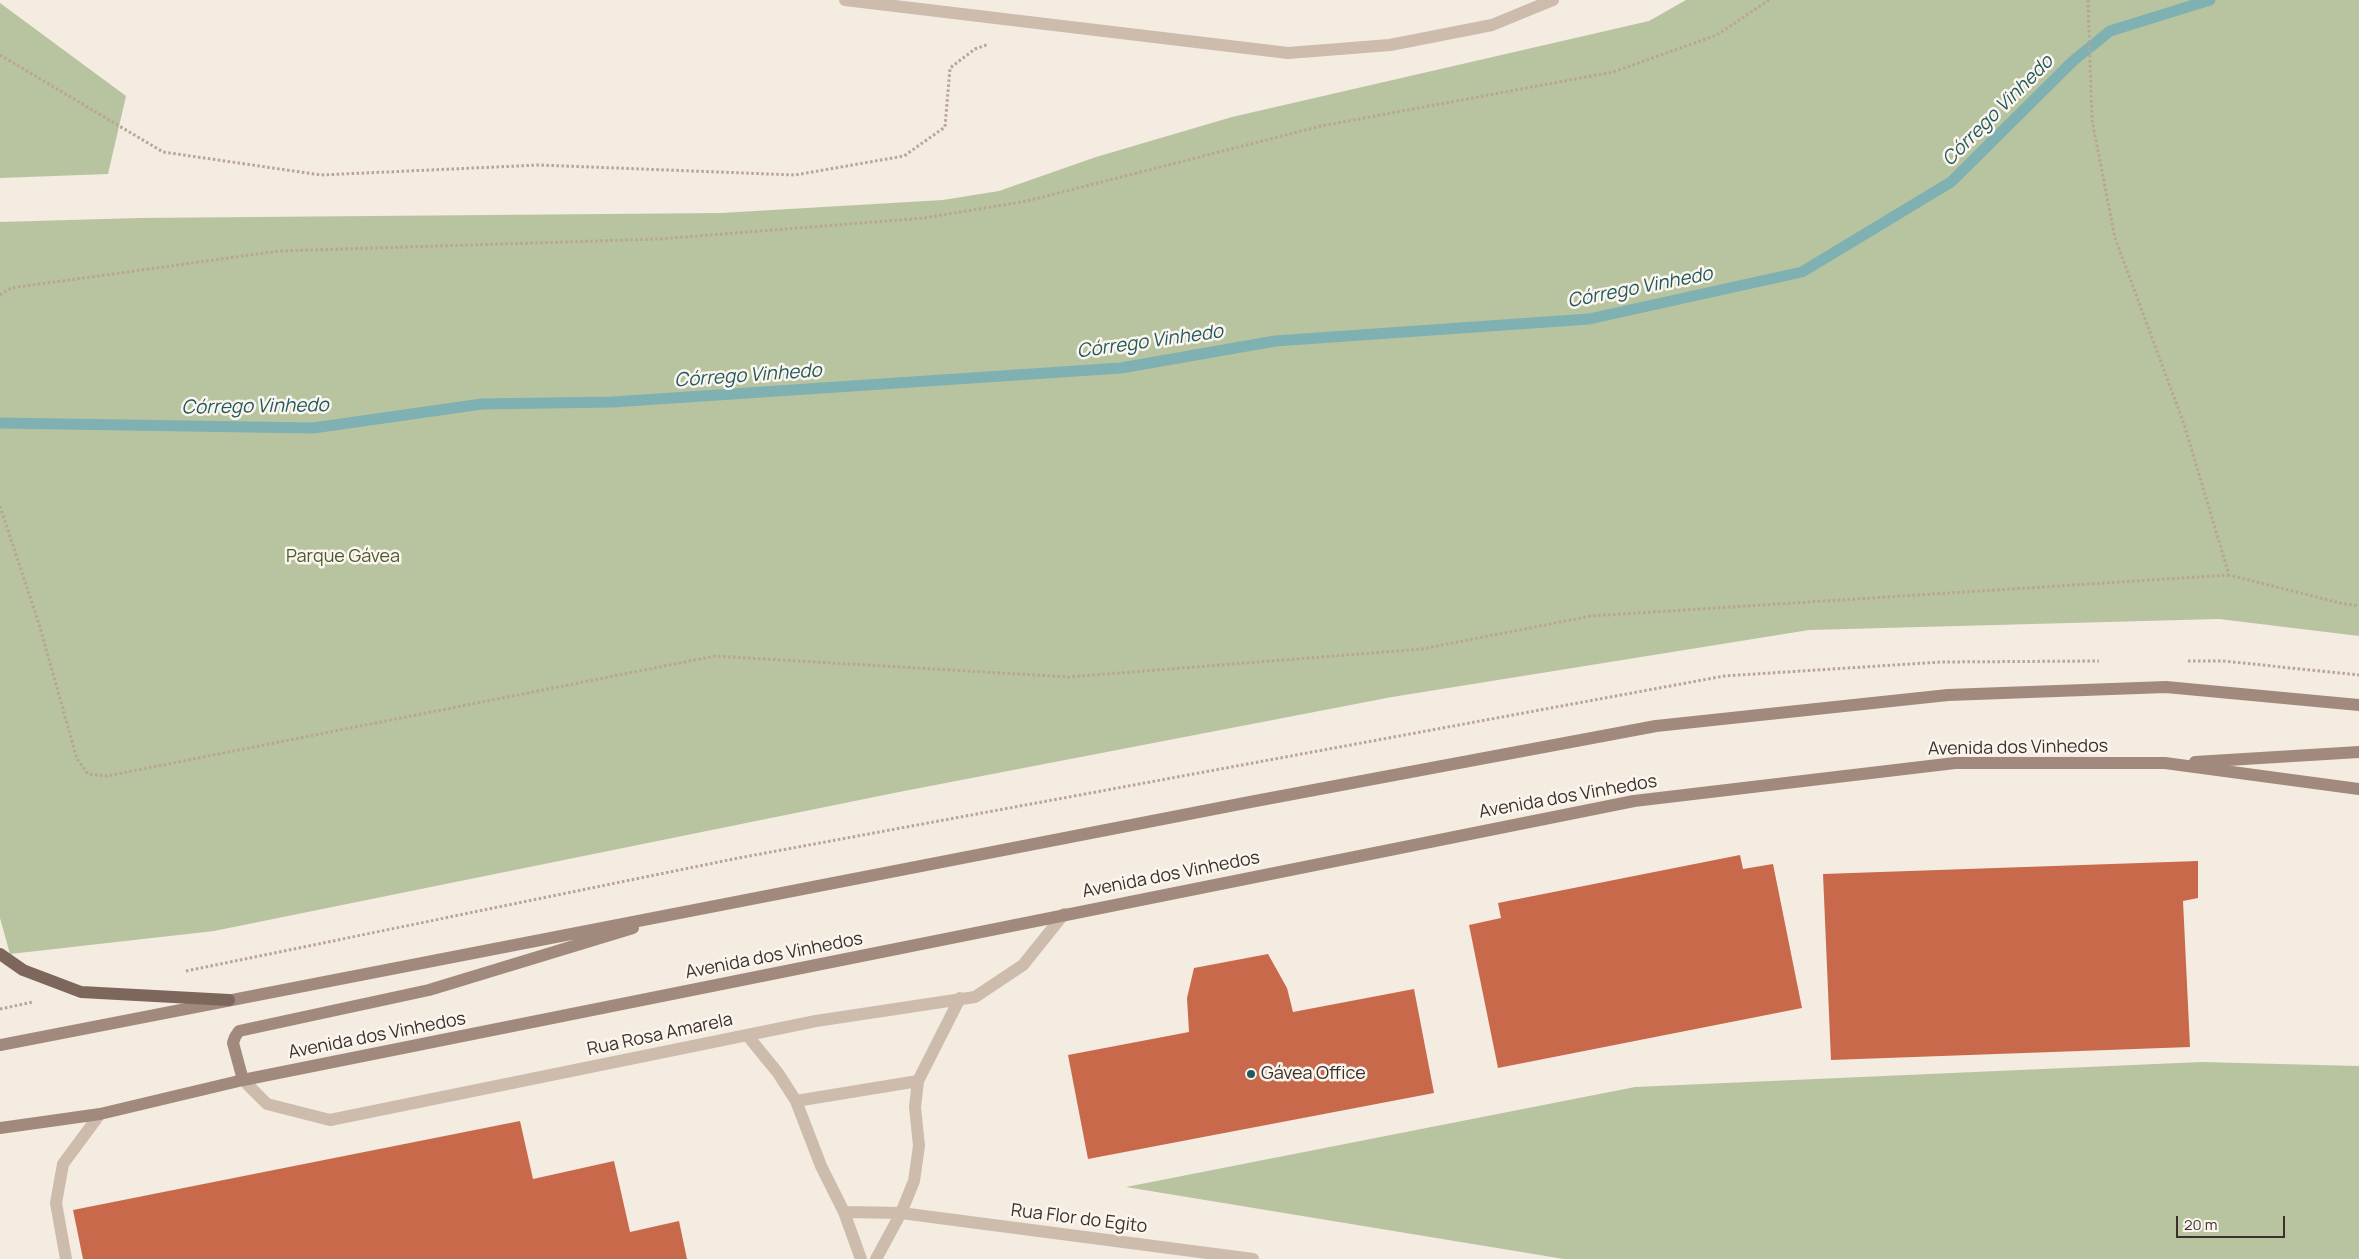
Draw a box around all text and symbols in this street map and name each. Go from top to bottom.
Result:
water label: Córrego Vinhedo [1938,51,2058,171]
water label: Córrego Vinhedo [1565,263,1715,313]
water label: Córrego Vinhedo [1075,320,1225,364]
water label: Córrego Vinhedo [674,359,822,393]
water label: Córrego Vinhedo [181,394,329,420]
park label: Parque Gávea [286,546,400,568]
street label: Avenida dos Vinhedos [1928,736,2108,760]
street label: Avenida dos Vinhedos [1477,771,1659,823]
street label: Avenida dos Vinhedos [1080,847,1262,903]
street label: Avenida dos Vinhedos [683,928,865,984]
street label: Avenida dos Vinhedos [286,1008,468,1064]
street label: Rua Rosa Amarela [585,1009,735,1061]
place label: Gávea Office [1261,1063,1366,1085]
marker: Gávea Office [1245,1068,1257,1080]
street label: Rua Flor do Egito [1010,1200,1148,1238]
scale bar [2179,1206,2288,1238]
text: 20 m [2184,1214,2217,1235]

